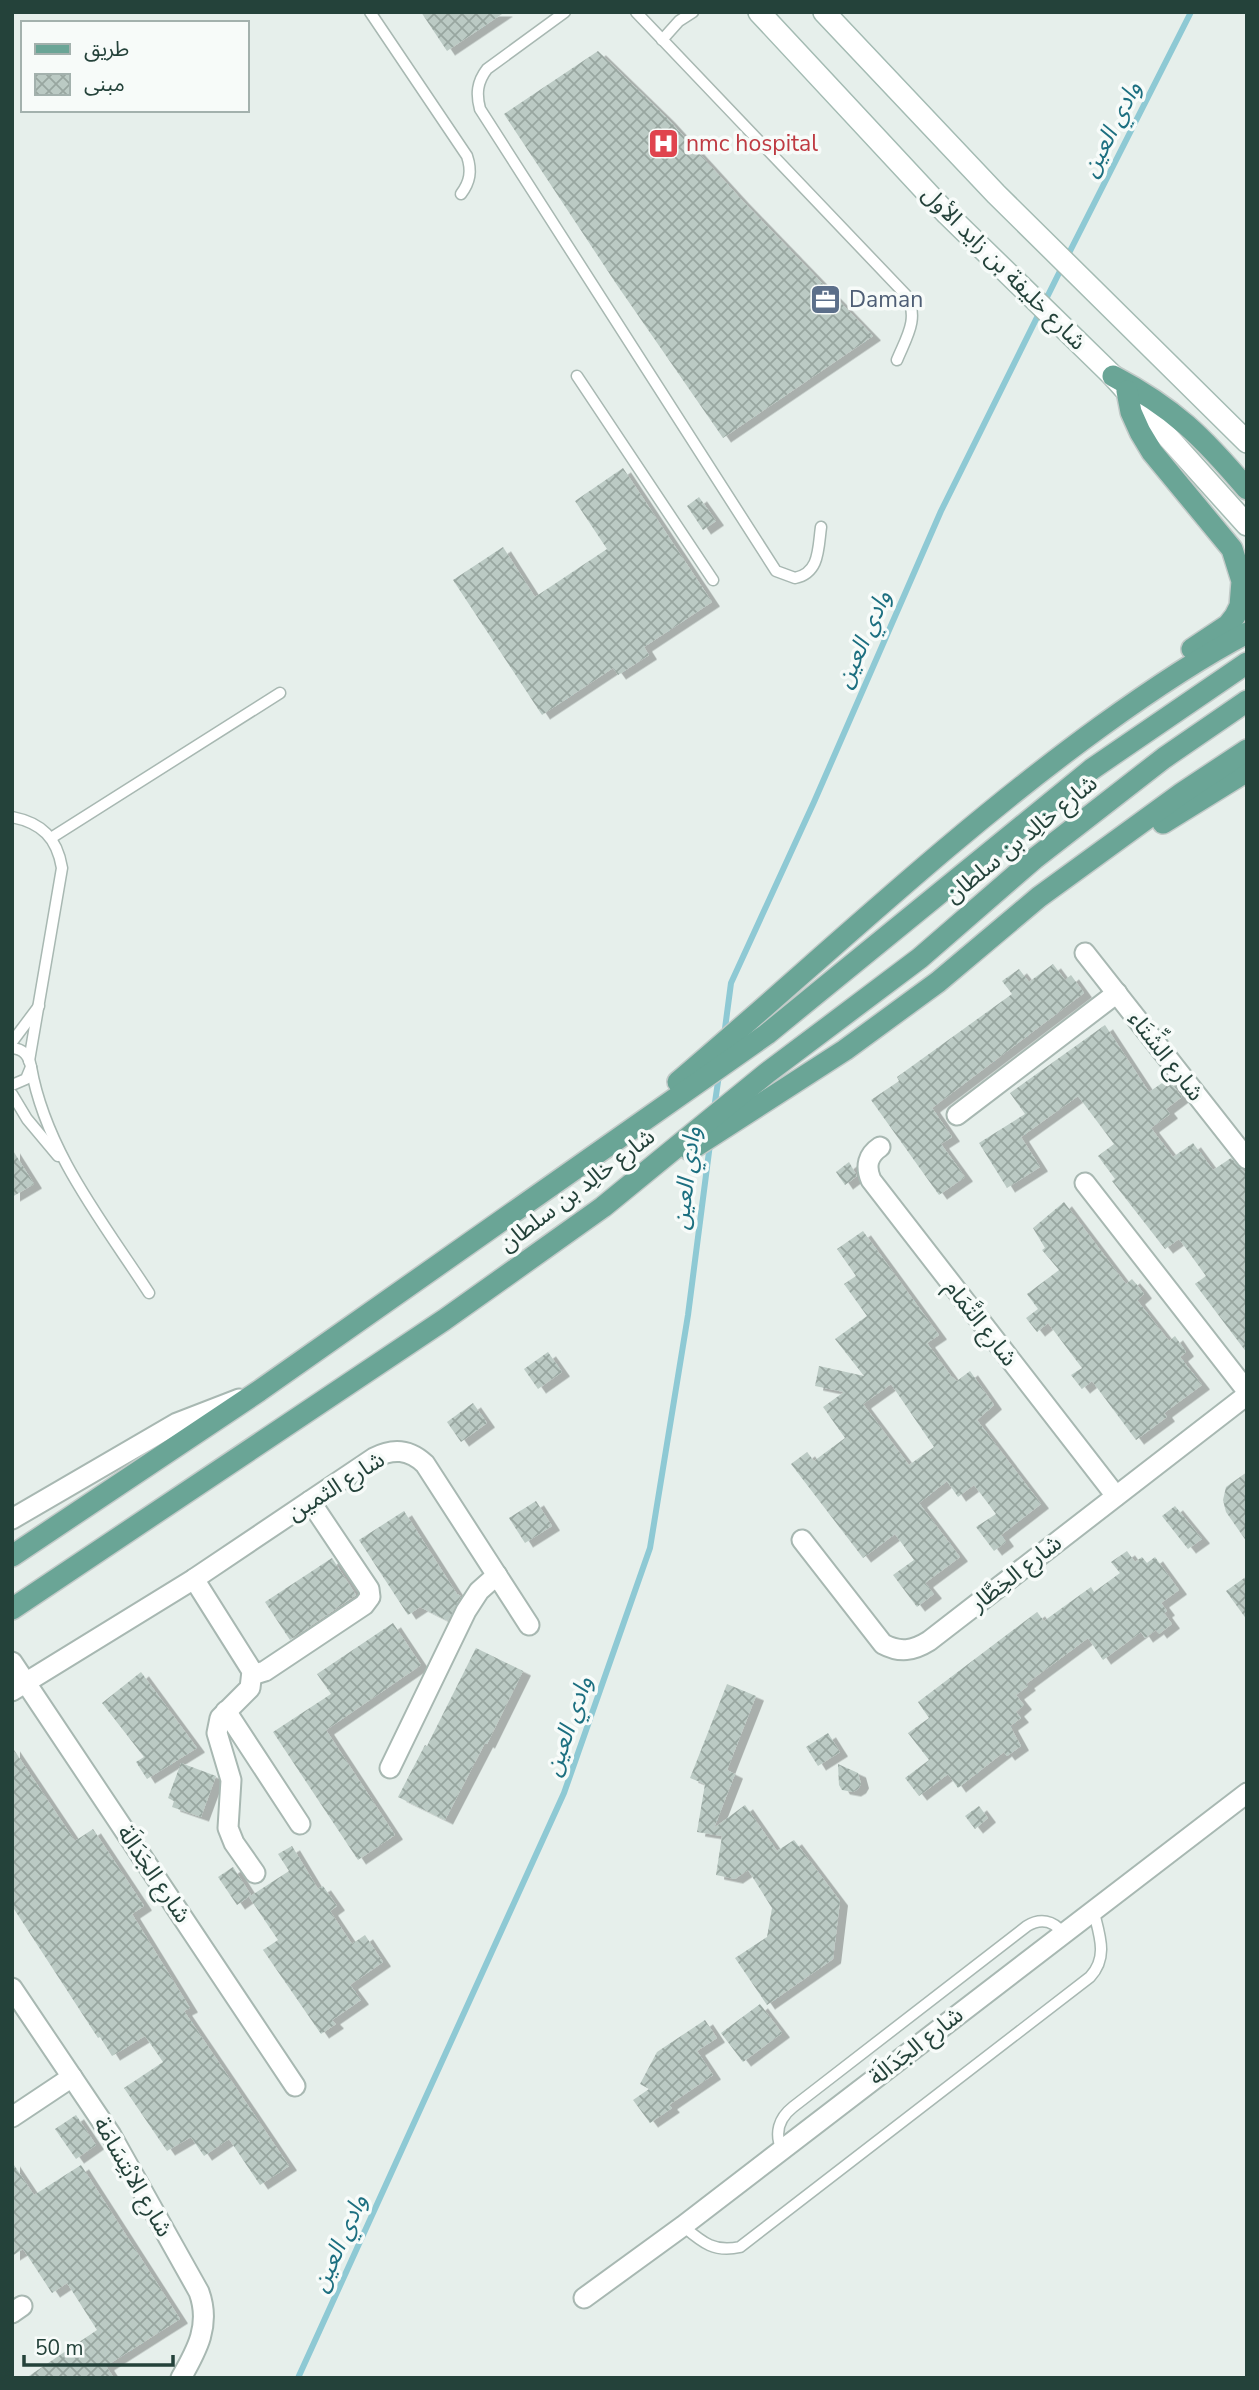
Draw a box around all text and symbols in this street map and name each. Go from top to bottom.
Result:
legend [21,21,248,112]
text: طريق [84,35,129,63]
text: مبنى [84,70,125,98]
water label: وادي العين [1073,76,1151,183]
hospital icon: nmc hospital [646,126,680,160]
place label: nmc hospital [686,128,818,159]
street label: شارع خليفة بن زايد الأول [914,179,1093,358]
office icon: Daman [809,282,843,316]
place label: Daman [849,284,923,315]
water label: وادي العين [827,585,901,694]
street label: شارع خالِد بن سلطان [938,768,1104,911]
street label: شارع الشِّتَاء [1120,1002,1215,1108]
street label: شارع خالِد بن سلطان [493,1121,662,1260]
water label: وادي العين [664,1125,711,1231]
street label: شارع التَّمَام [936,1273,1025,1374]
street label: شارع الثمين [281,1444,391,1529]
street label: شارع الخِطَّار [963,1527,1069,1620]
water label: وادي العين [536,1672,602,1781]
street label: شارع الجَدَالَة [109,1819,198,1930]
street label: شارع الجَدَالَة [862,1999,970,2093]
street label: شارع الابْتِسَامَة [85,2111,180,2243]
water label: وادي العين [303,2189,377,2298]
scale bar [24,2324,173,2368]
text: 50 m [35,2334,84,2362]

